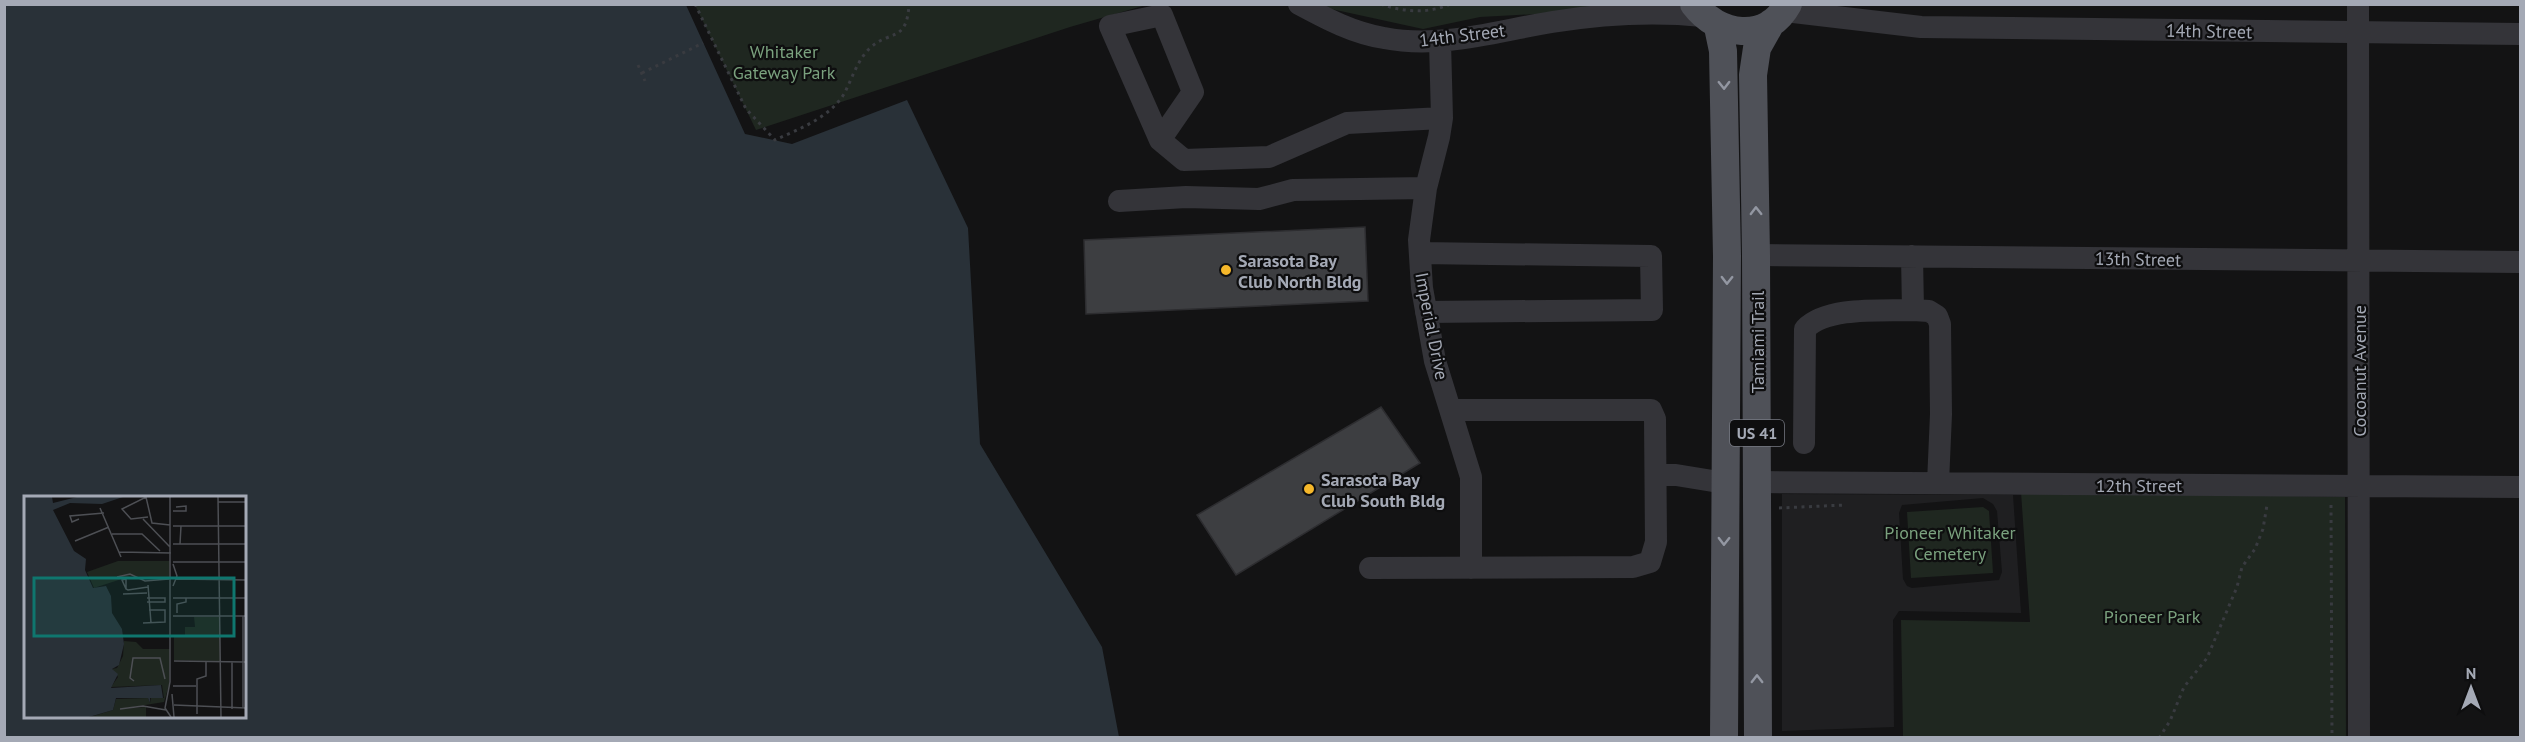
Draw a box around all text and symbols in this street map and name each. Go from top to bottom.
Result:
street label: 14th Street [1418,18,1506,52]
street label: 14th Street [2166,19,2252,43]
park label: Whitaker Gateway Park [733,40,836,84]
one-way arrow [1717,80,1730,89]
one-way arrow [1749,207,1762,216]
street label: 13th Street [2095,247,2181,271]
place label: Sarasota Bay Club North Bldg [1238,249,1362,293]
marker: Sarasota Bay Club North Bldg [1219,263,1233,277]
street label: Imperial Drive [1410,270,1454,382]
one-way arrow [1721,275,1733,284]
street label: Tamiami Trail [1746,290,1769,393]
street label: Cocoanut Avenue [2348,305,2371,437]
road number: US 41 [1730,420,1784,446]
place label: Sarasota Bay Club South Bldg [1321,468,1445,512]
street label: 12th Street [2096,474,2182,497]
marker: Sarasota Bay Club South Bldg [1302,482,1316,496]
inset map [24,496,246,718]
park label: Pioneer Whitaker Cemetery [1884,521,2016,565]
one-way arrow [1718,537,1730,546]
park label: Pioneer Park [2104,605,2201,628]
north arrow [2441,658,2501,718]
text: N [2466,663,2476,683]
one-way arrow [1751,675,1763,684]

